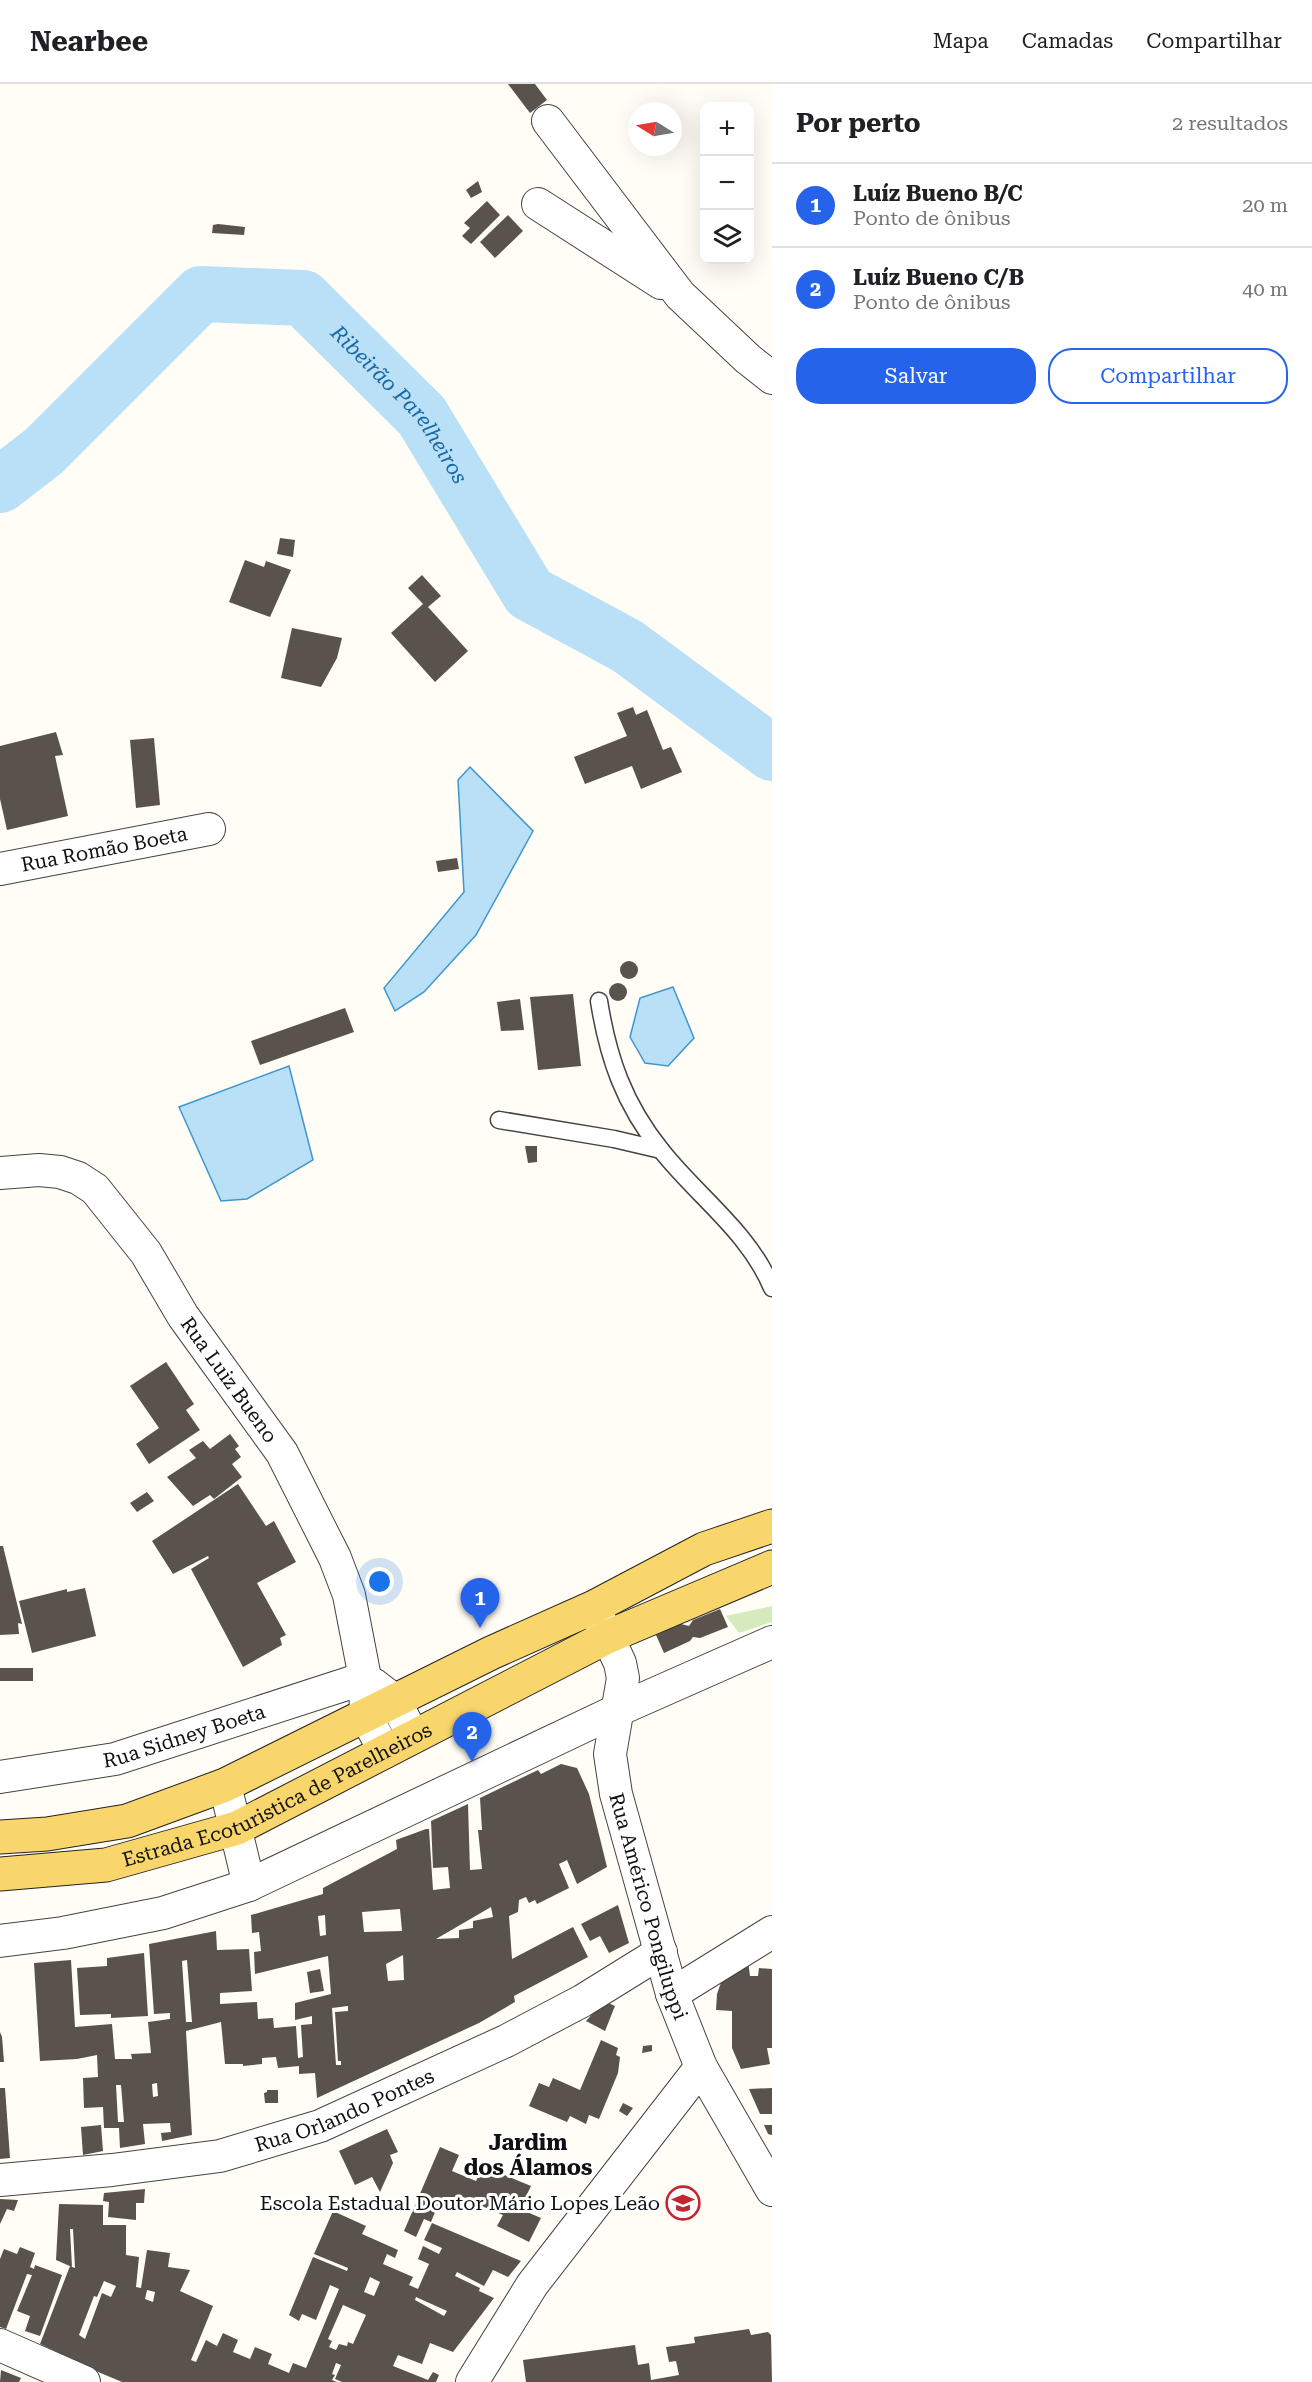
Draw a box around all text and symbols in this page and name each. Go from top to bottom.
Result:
text: Nearbee [30,25,148,58]
text: Mapa [933,29,989,53]
text: Camadas [1022,29,1113,53]
text: Compartilhar [1146,29,1282,53]
north arrow [628,102,682,156]
map controls [700,102,754,264]
button: + [700,102,754,156]
text: Por perto [796,108,921,138]
text: 2 resultados [1172,111,1288,135]
button: − [700,156,754,210]
text: Luíz Bueno B/C [853,181,1023,206]
text: 1 [810,193,821,217]
text: 20 m [1242,193,1288,217]
text: Ponto de ônibus [853,206,1011,230]
button: layers [700,210,754,264]
text: Luíz Bueno C/B [853,265,1024,290]
text: 2 [810,277,821,301]
text: 40 m [1242,277,1288,301]
text: Ponto de ônibus [853,290,1011,314]
water label: Ribeirão Parelheiros [325,320,472,488]
button: Salvar [796,348,1036,404]
button: Compartilhar [1048,348,1288,404]
street label: Rua Romão Boeta [19,821,190,877]
street label: Rua Luiz Bueno [176,1312,283,1447]
your location [365,1567,394,1596]
pin: 1 [460,1578,500,1628]
street label: Rua Sidney Boeta [101,1699,268,1773]
pin: 2 [452,1712,492,1762]
street label: Estrada Ecoturistica de Parelheiros [120,1718,436,1872]
street label: Rua Américo Pongiluppi [604,1790,693,2023]
street label: Rua Orlando Pontes [252,2064,438,2157]
district label: Jardim dos Álamos [464,2130,592,2180]
school or university icon: Escola Estadual Doutor Mário Lopes Leão [665,2185,701,2221]
place label: Escola Estadual Doutor Mário Lopes Leão [260,2191,660,2215]

